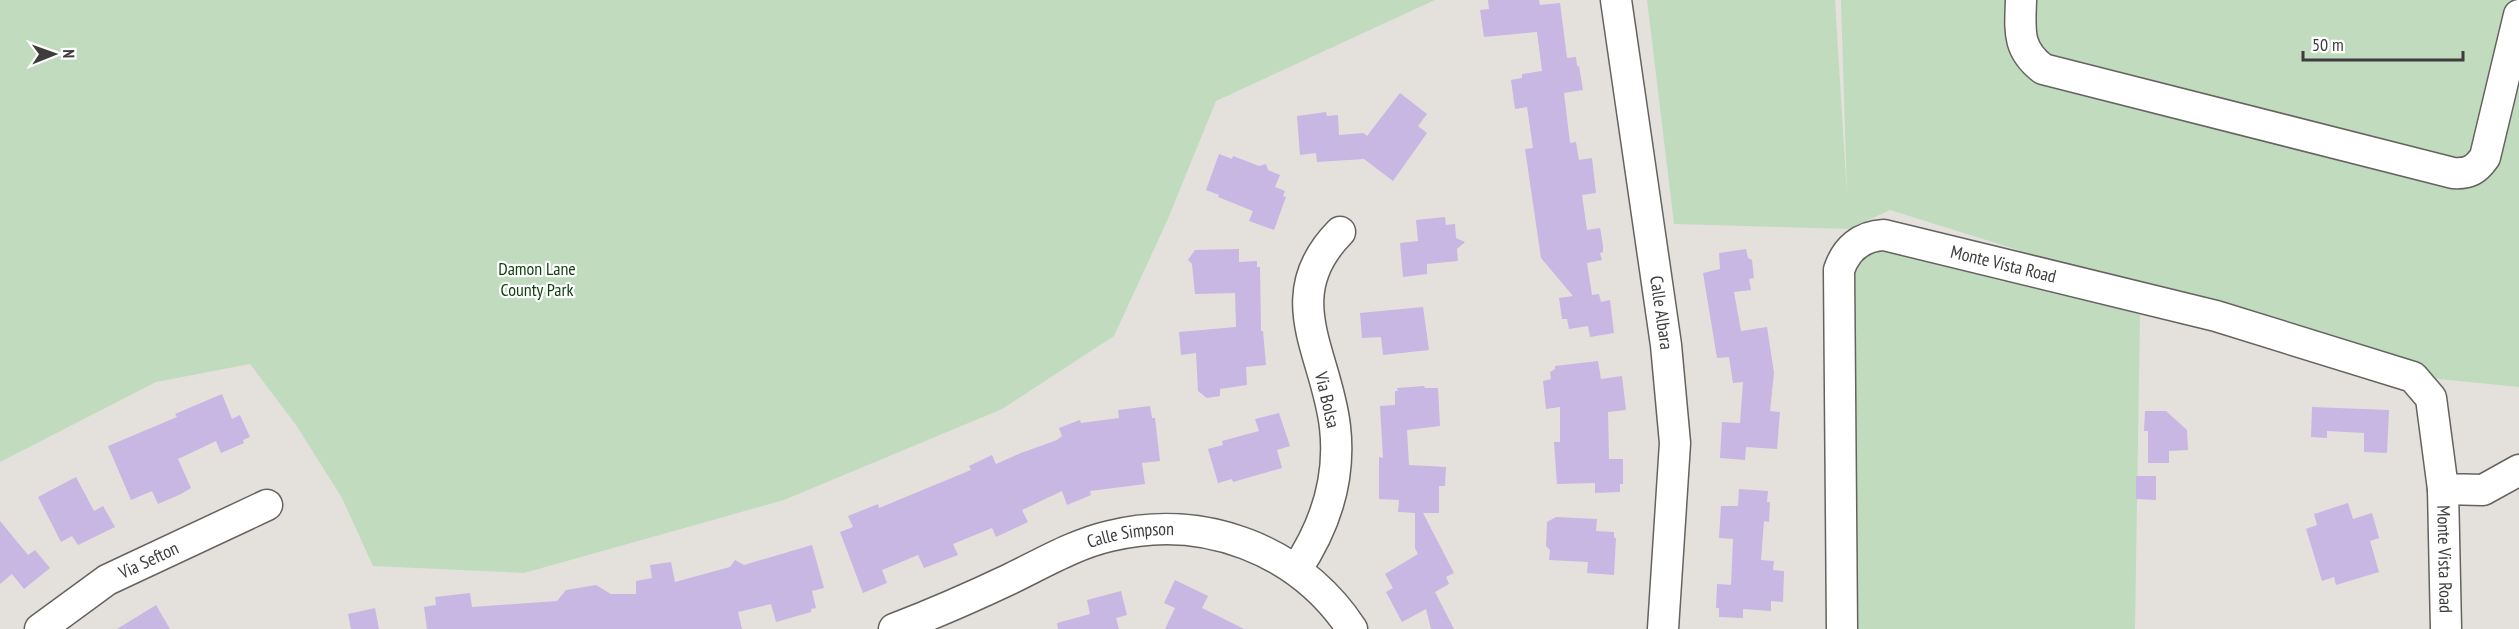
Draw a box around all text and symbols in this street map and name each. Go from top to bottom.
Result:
north arrow [24,24,84,84]
scale bar [2303,24,2464,62]
text: 50 m [2312,33,2344,56]
text: N [59,49,79,58]
street label: Monte Vista Road [1948,240,2059,288]
park label: Damon Lane County Park [498,257,576,301]
street label: Calle Albara [1645,274,1678,351]
street label: Via Bolsa [1310,369,1345,430]
street label: Monte Vista Road [2432,505,2458,613]
street label: Calle Simpson [1084,517,1174,553]
street label: Via Sefton [114,536,182,584]

